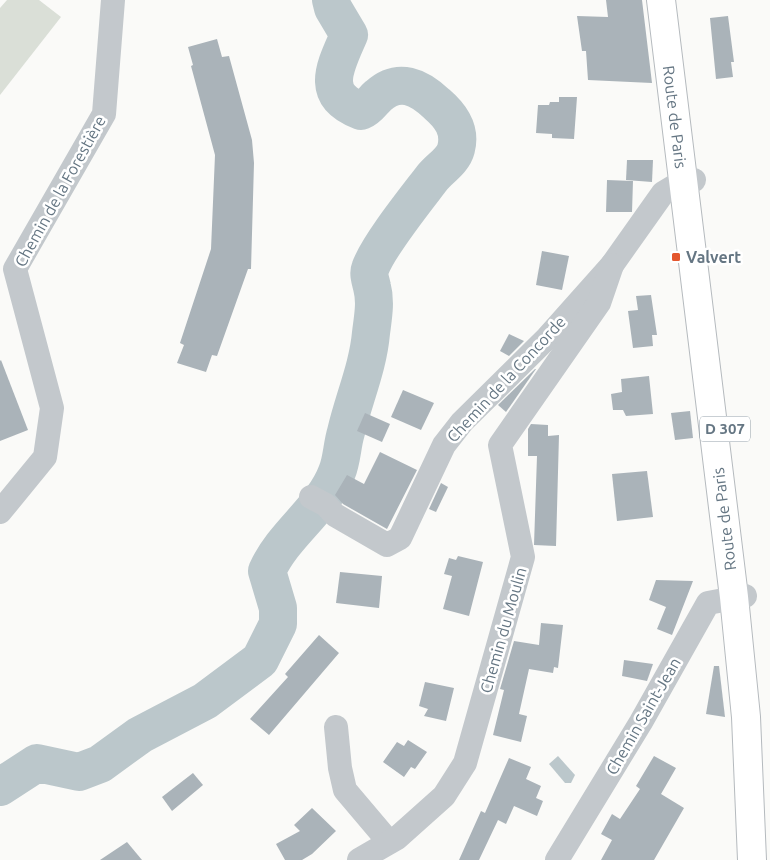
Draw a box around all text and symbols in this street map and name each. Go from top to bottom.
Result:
street label: Route de Paris [660,64,690,170]
street label: Chemin de la Forestière [11,112,109,270]
place label: Valvert [686,248,741,266]
marker: Valvert [670,251,682,263]
street label: Chemin de la Concorde [443,312,569,446]
road number: D 307 [700,416,750,442]
street label: Route de Paris [709,466,739,572]
street label: Chemin du Moulin [476,565,530,695]
street label: Chemin Saint-Jean [602,654,684,778]

